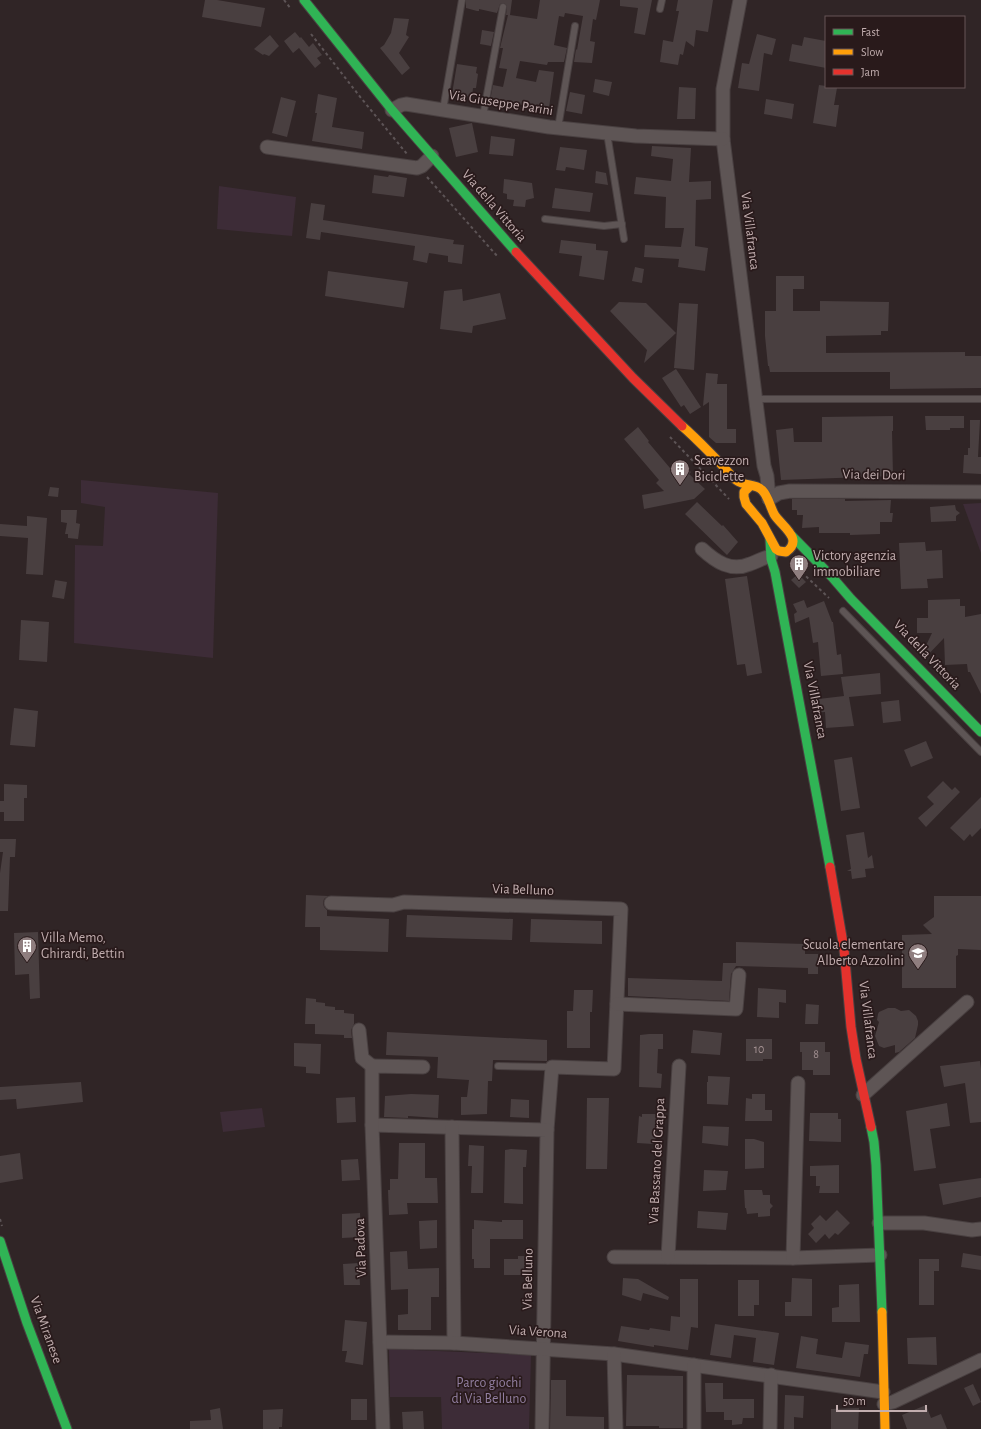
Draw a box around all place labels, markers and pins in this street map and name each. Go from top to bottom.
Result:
place label: Scavezzon Biciclette [694,454,749,484]
building icon: Scavezzon Biciclette [669,458,691,486]
place label: Victory agenzia immobiliare [813,549,897,579]
building icon: Victory agenzia immobiliare [788,553,810,581]
place label: Villa Memo, Ghirardi, Bettin [41,931,125,961]
building icon: Villa Memo, Ghirardi, Bettin [16,935,38,963]
place label: Scuola elementare Alberto Azzolini [803,938,904,968]
school or university icon: Scuola elementare Alberto Azzolini [907,942,929,970]

